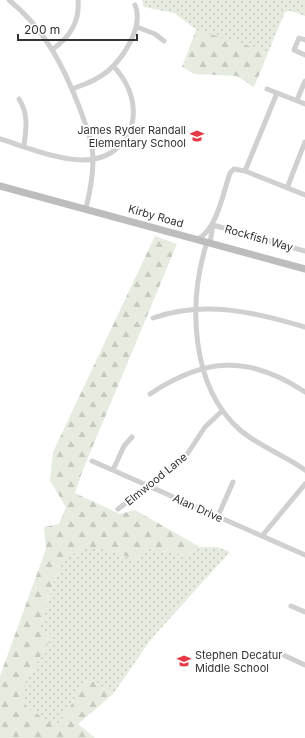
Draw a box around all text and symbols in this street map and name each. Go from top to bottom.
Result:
scale bar [18,16,137,42]
text: 200 m [24,22,60,37]
place label: James Ryder Randall Elementary School [77,123,186,150]
school or university icon: James Ryder Randall Elementary School [189,128,205,144]
street label: Kirby Road [127,201,185,231]
street label: Rockfish Way [223,222,295,254]
street label: Elmwood Lane [122,450,190,508]
street label: Alan Drive [171,491,225,525]
place label: Stephen Decatur Middle School [195,648,282,675]
school or university icon: Stephen Decatur Middle School [176,653,192,669]

